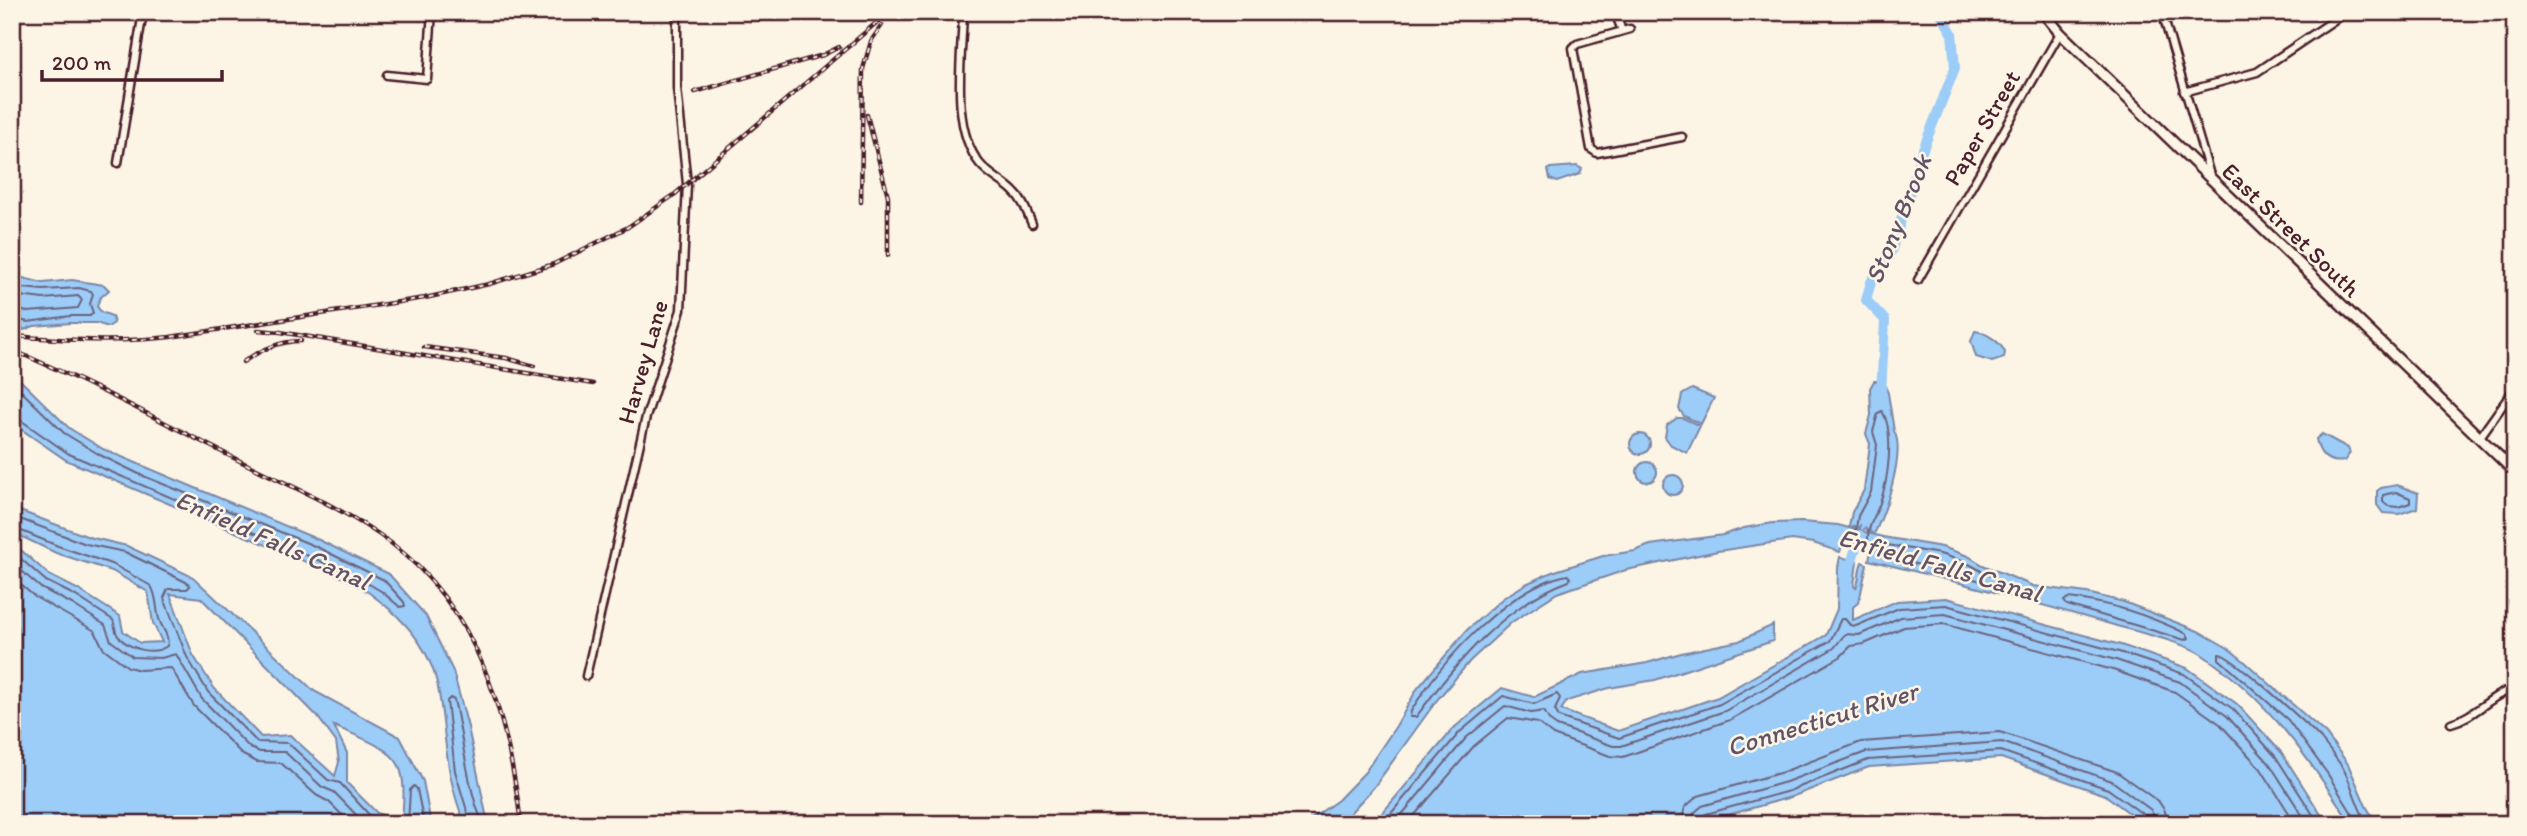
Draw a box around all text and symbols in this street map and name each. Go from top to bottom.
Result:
scale bar [42,38,222,82]
text: 200 m [52,50,112,75]
street label: Paper Street [1937,65,2026,190]
water label: Stony Brook [1858,148,1939,288]
street label: East Street South [2216,156,2367,303]
street label: Harvey Lane [611,297,674,427]
water label: Enfield Falls Canal [171,483,377,598]
water label: Enfield Falls Canal [1835,521,2047,610]
water label: Connecticut River [1723,674,1924,763]

